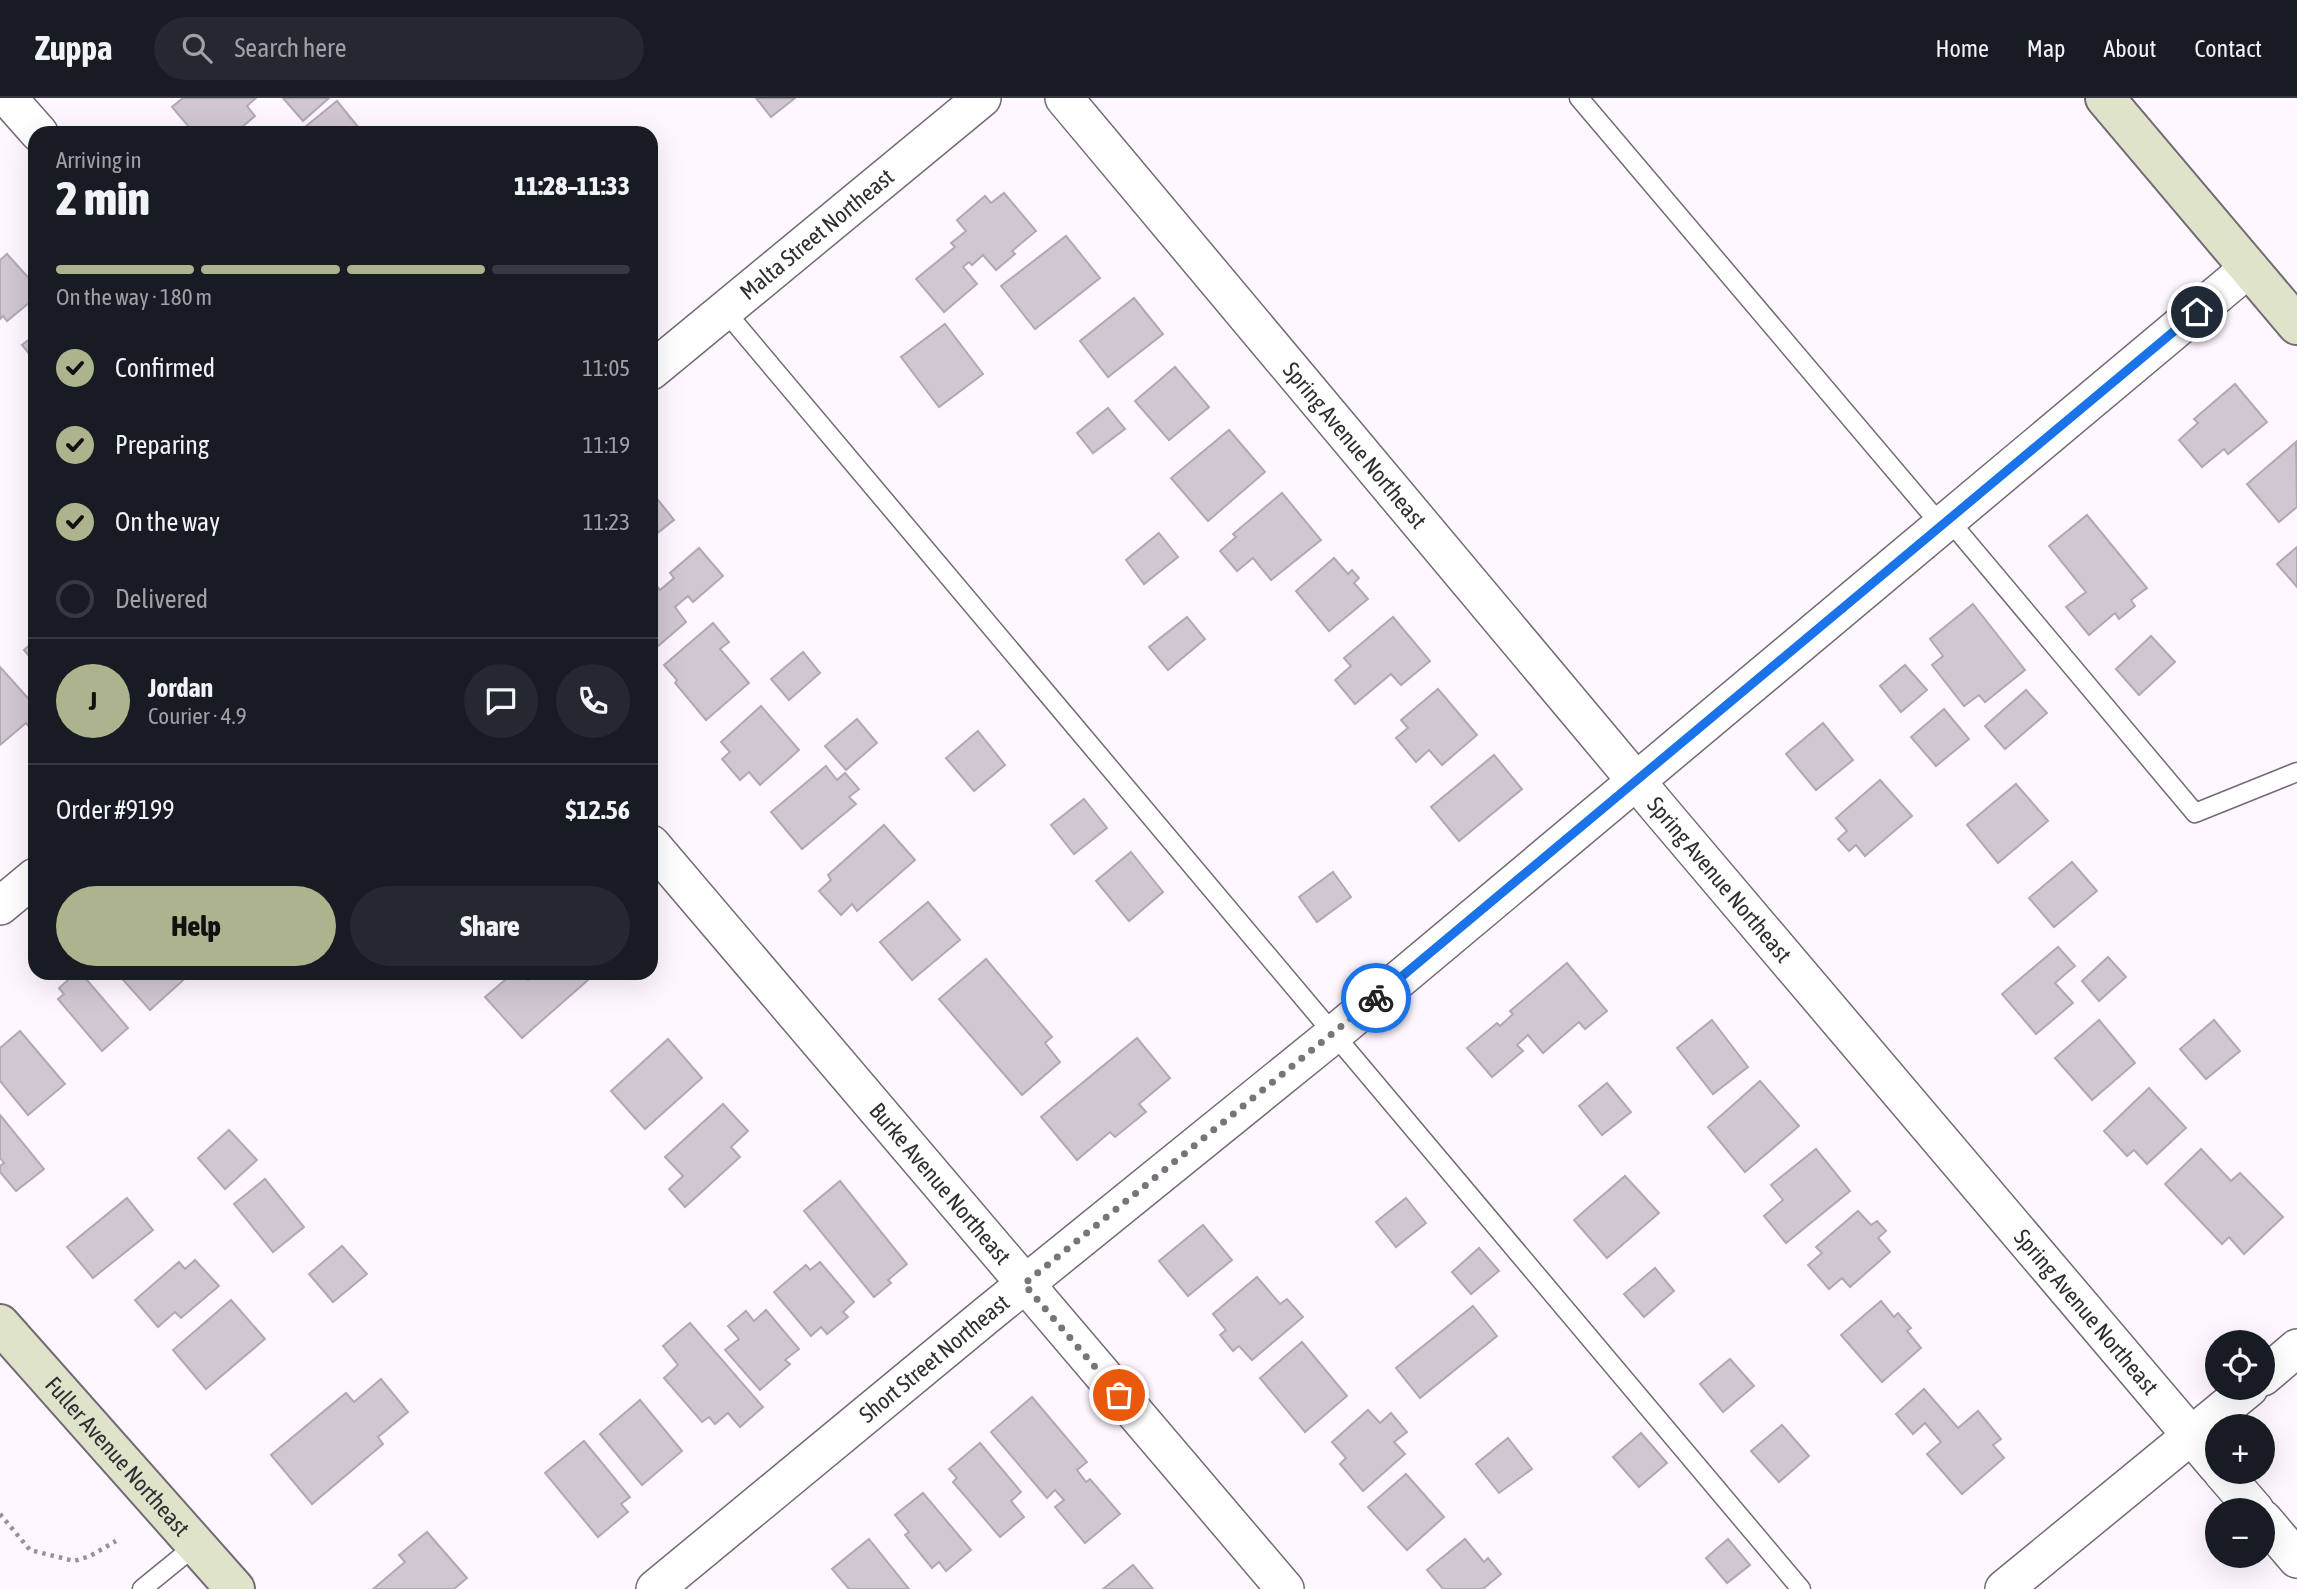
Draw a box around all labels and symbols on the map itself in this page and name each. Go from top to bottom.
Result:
street label: Malta Street Northeast [735,163,899,305]
pin [2167,282,2227,342]
street label: Spring Avenue Northeast [1278,357,1432,534]
street label: Spring Avenue Northeast [1642,792,1797,967]
courier [1341,963,1411,1033]
street label: Burke Avenue Northeast [864,1098,1016,1270]
street label: Spring Avenue Northeast [2009,1224,2164,1400]
street label: Short Street Northeast [854,1289,1014,1428]
pin [1089,1365,1149,1425]
street label: Fuller Avenue Northeast [40,1371,195,1541]

